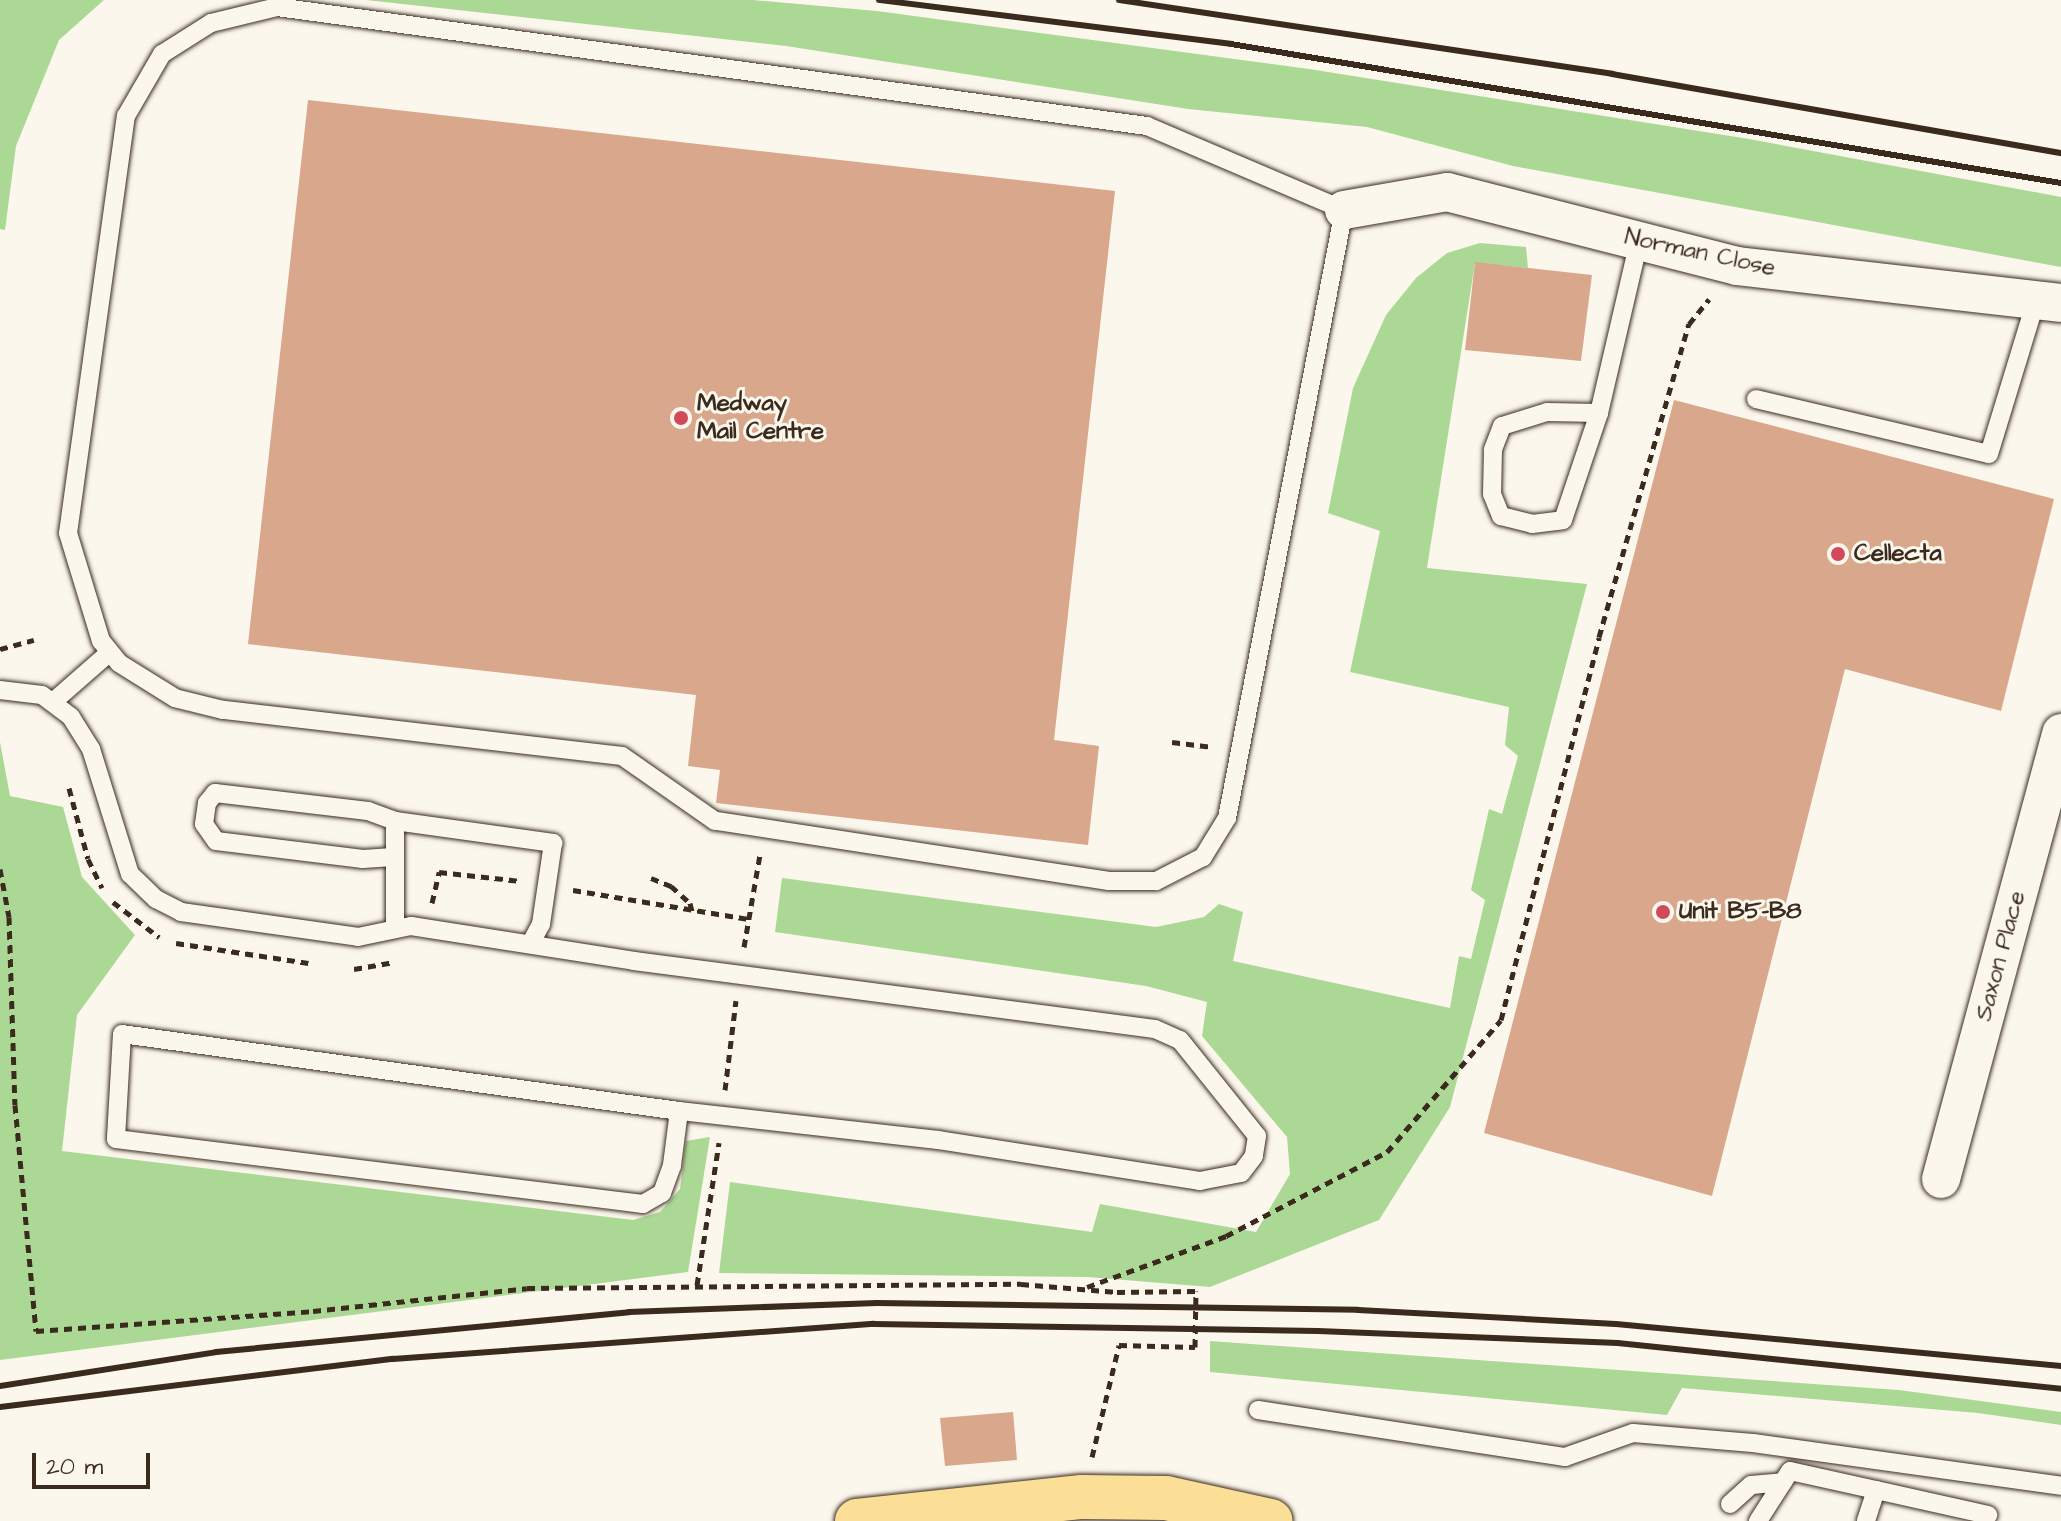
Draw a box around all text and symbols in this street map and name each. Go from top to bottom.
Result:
street label: Norman Close [1622,223,1778,283]
place label: Medway Mail Centre [697,390,824,446]
marker: Medway Mail Centre [672,409,690,427]
place label: Cellecta [1854,540,1942,568]
marker: Cellecta [1829,545,1847,563]
street label: Saxon Place [1970,888,2032,1024]
place label: Unit B5-B8 [1679,898,1802,926]
marker: Unit B5-B8 [1654,903,1672,921]
scale bar [36,1437,154,1487]
text: 20 m [46,1450,103,1484]

